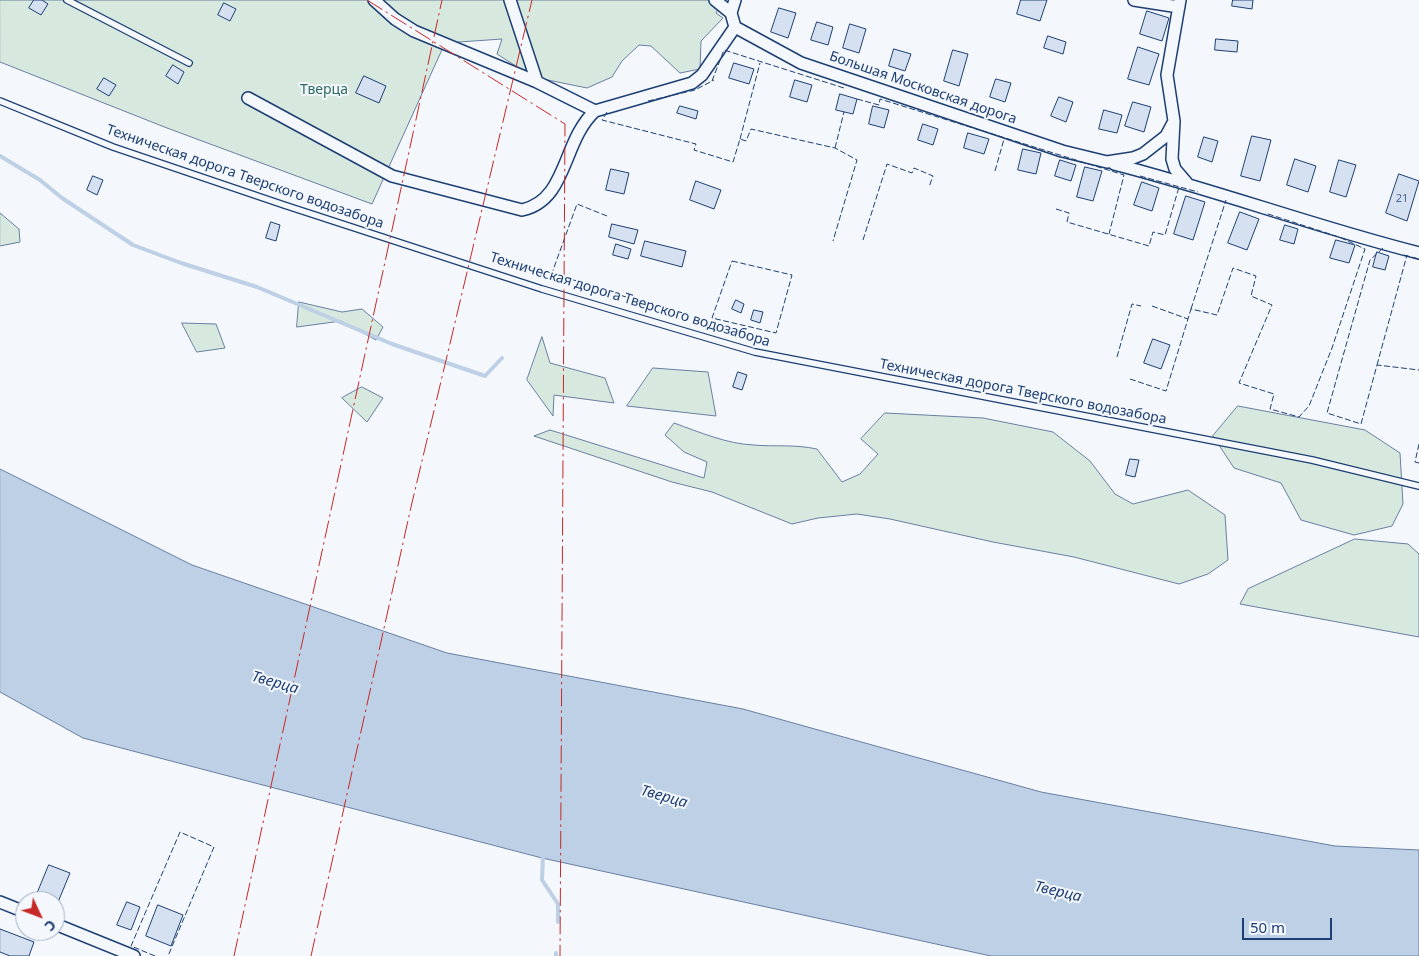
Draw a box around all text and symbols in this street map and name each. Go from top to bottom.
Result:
street label: Большая Московская дорога [827,48,1019,128]
park label: Тверца [300,82,348,98]
street label: Техническая дорога Тверского водозабора [104,122,386,232]
house number: 21 [1396,192,1408,206]
street label: Техническая дорога Тверского водозабора [488,249,772,351]
street label: Техническая дорога Тверского водозабора [878,356,1168,428]
water label: Тверца [249,668,301,698]
water label: Тверца [638,782,690,812]
water label: Тверца [1033,878,1083,906]
north arrow [15,891,65,941]
scale bar [1244,908,1334,940]
text: С [41,916,61,936]
text: 50 m [1250,917,1285,937]

